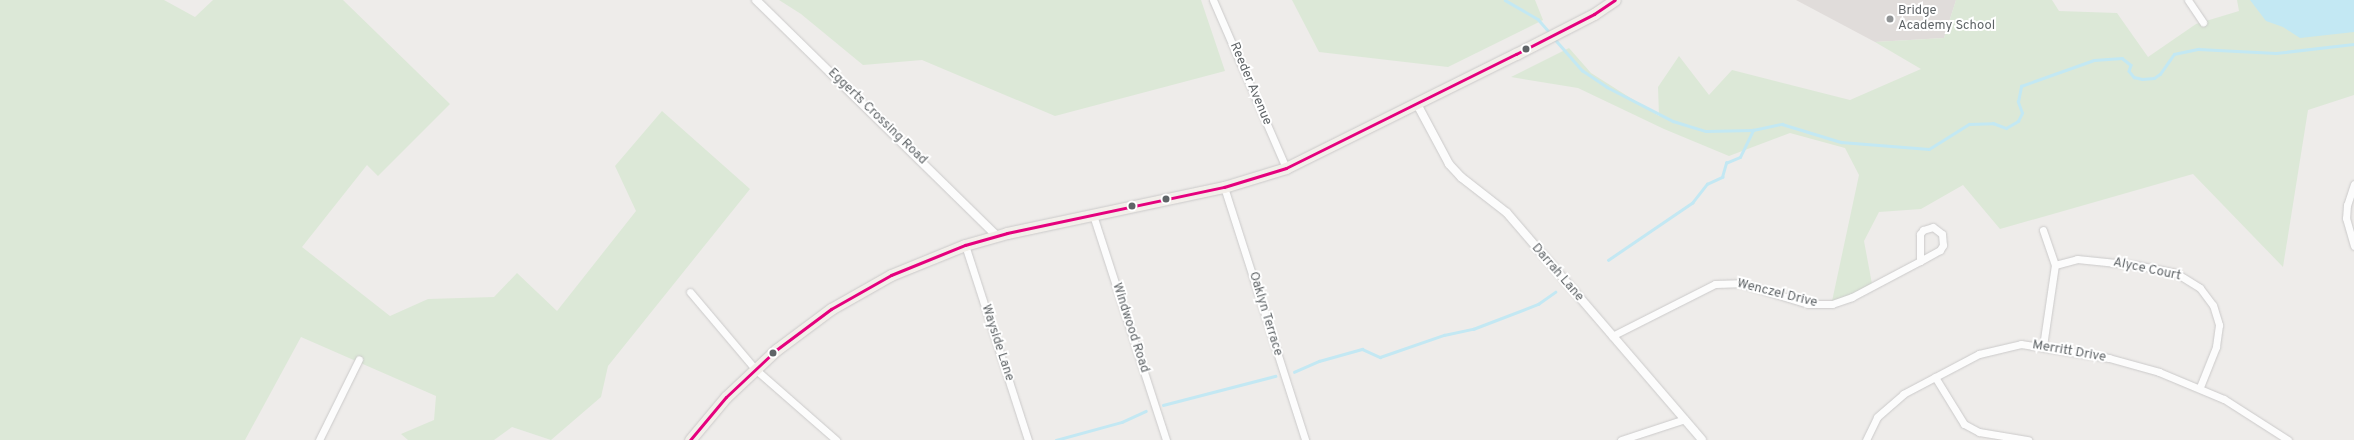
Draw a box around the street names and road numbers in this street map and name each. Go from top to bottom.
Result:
street label: Reeder Avenue [1225,40,1275,128]
street label: Eggerts Crossing Road [824,66,930,168]
street label: Darrah Lane [1528,241,1586,305]
street label: Alyce Court [2112,255,2182,285]
street label: Oaklyn Terrace [1245,270,1285,358]
street label: Wenczel Drive [1735,276,1819,312]
street label: Windwood Road [1108,281,1152,375]
street label: Wayside Lane [977,303,1017,383]
street label: Merritt Drive [2031,338,2107,366]

